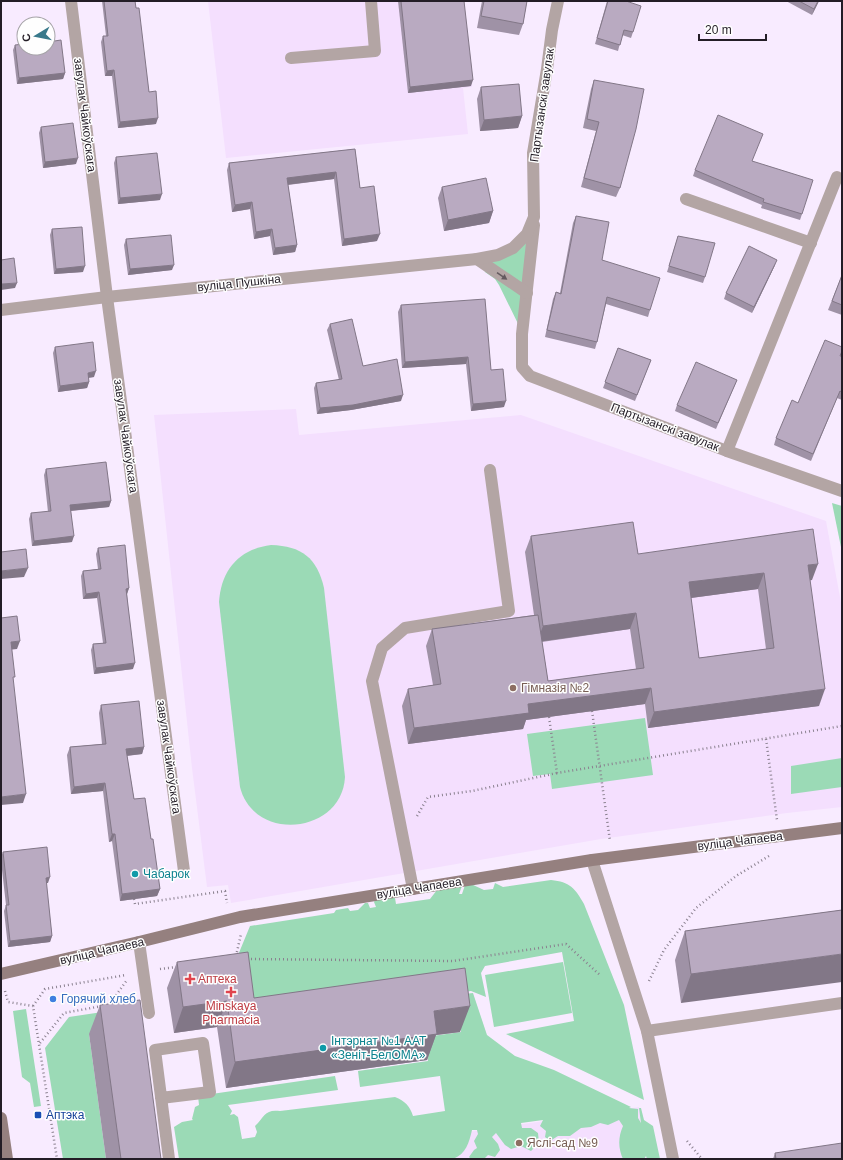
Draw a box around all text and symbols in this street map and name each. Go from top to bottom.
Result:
north arrow [16,16,56,56]
scale bar [699,16,766,42]
text: 20 m [705,23,732,37]
text: С [20,33,33,43]
street label: Партызанскі завулак [527,46,557,163]
street label: завулак Чайкоўскага [71,57,99,173]
street label: вуліца Пушкіна [197,272,282,294]
one-way arrow [496,272,507,280]
street label: завулак Чайкоўскага [111,378,141,494]
street label: Партызанскі завулак [609,400,722,454]
place label: Гімназія №2 [521,681,589,695]
marker: Гімназія №2 [508,683,518,693]
street label: завулак Чайкоўскага [154,699,184,815]
street label: вуліца Чапаева [697,829,784,853]
place label: Чабарок [143,867,190,881]
marker: Чабарок [130,869,140,879]
street label: вуліца Чапаева [376,874,463,902]
street label: вуліца Чапаева [59,934,146,967]
place label: Аптека [198,972,237,986]
marker: Аптека [185,974,195,984]
marker: Minskaya Pharmacia [226,987,236,997]
place label: Горячий хлеб [61,992,136,1006]
marker: Горячий хлеб [48,994,58,1004]
place label: Minskaya Pharmacia [202,999,260,1027]
place label: Інтэрнат №1 ААТ «Зеніт-БелОМА» [331,1034,427,1062]
marker: Інтэрнат №1 ААТ «Зеніт-БелОМА» [318,1043,328,1053]
place label: Аптэка [46,1108,85,1122]
marker: Аптэка [33,1110,43,1120]
place label: Яслі-сад №9 [527,1136,598,1150]
marker: Яслі-сад №9 [514,1138,524,1148]

